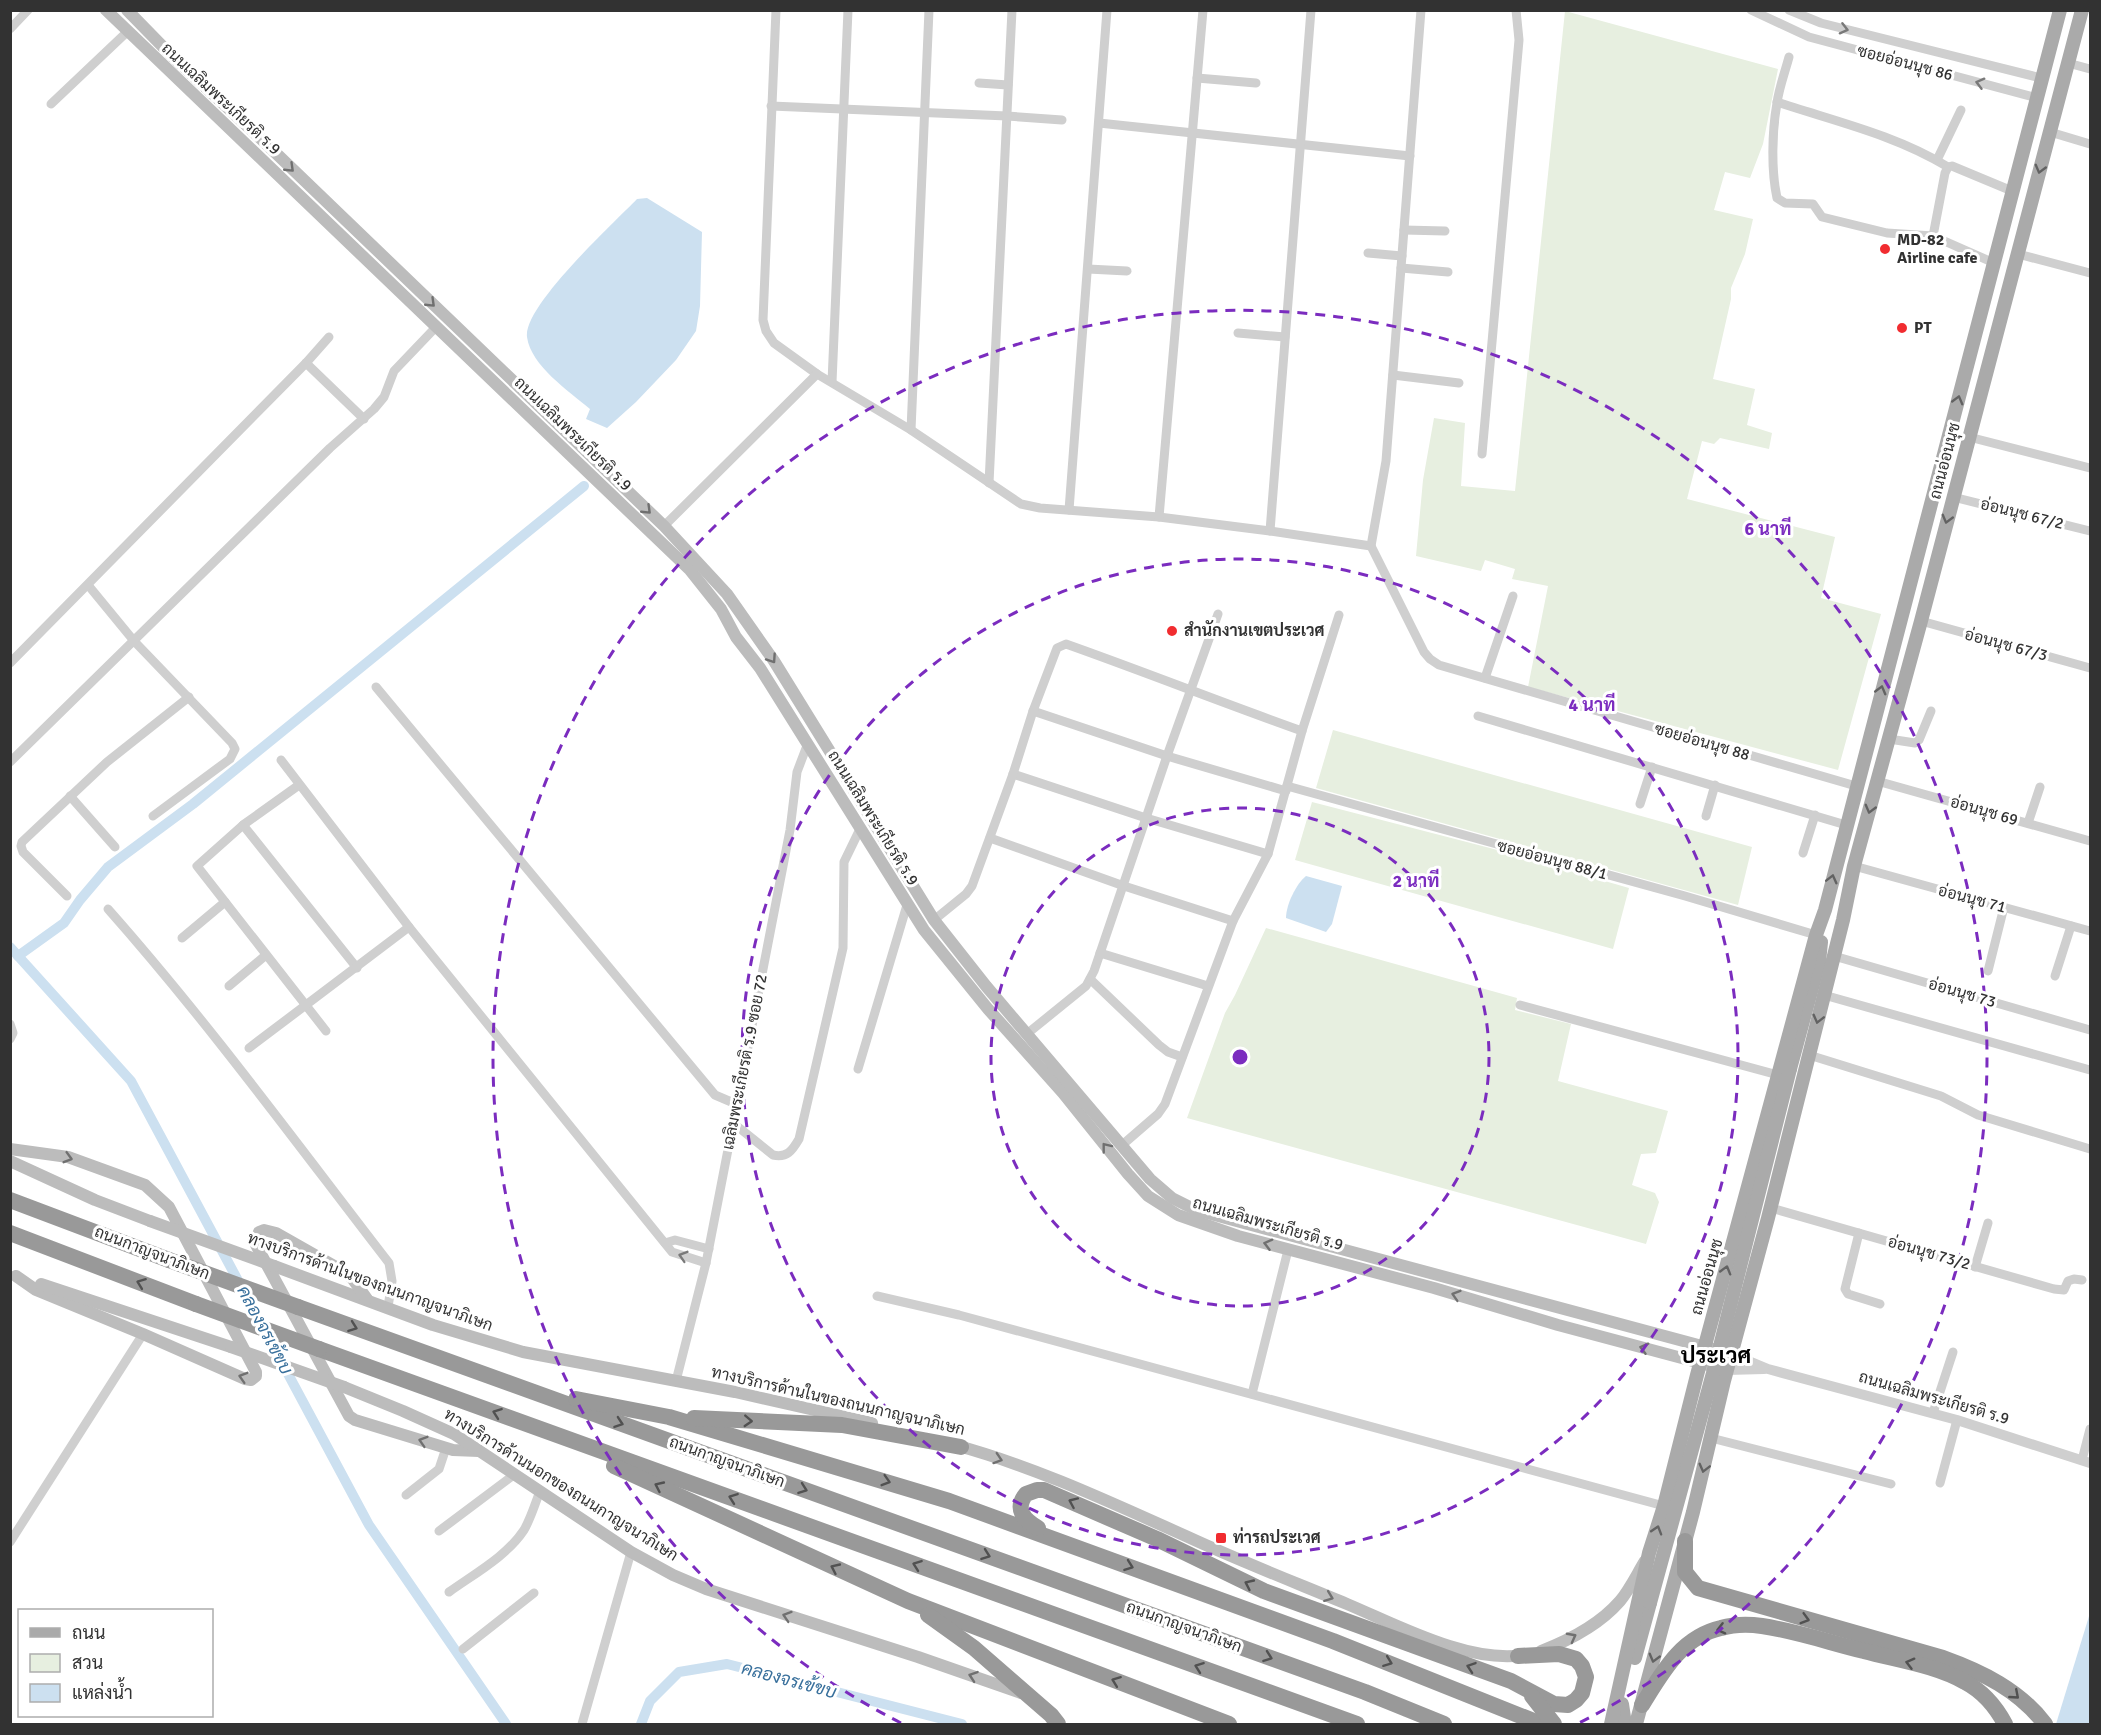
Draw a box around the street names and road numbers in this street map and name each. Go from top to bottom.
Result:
street label: ถนนเฉลิมพระเกียรติ ร.9 [157,37,286,159]
street label: ซอยอ่อนนุช 86 [1855,40,1955,86]
street label: ถนนเฉลิมพระเกียรติ ร.9 [510,371,637,495]
street label: ถนนอ่อนนุช [1924,420,1966,502]
street label: อ่อนนุช 67/2 [1978,493,2066,535]
street label: อ่อนนุช 67/3 [1962,623,2050,667]
street label: ซอยอ่อนนุช 88 [1652,718,1752,766]
street label: ถนนเฉลิมพระเกียรติ ร.9 [823,746,924,889]
street label: อ่อนนุช 69 [1947,791,2021,831]
street label: ซอยอ่อนนุช 88/1 [1494,835,1610,885]
street label: อ่อนนุช 71 [1936,879,2008,919]
street label: เฉลิมพระเกียรติ ร.9 ซอย 72 [716,972,772,1152]
street label: อ่อนนุช 73 [1925,973,1999,1013]
street label: ถนนเฉลิมพระเกียรติ ร.9 [1190,1191,1346,1255]
street label: ถนนกาญจนาภิเษก [92,1222,212,1284]
street label: ทางบริการด้านในของถนนกาญจนาภิเษก [245,1226,496,1336]
street label: อ่อนนุช 73/2 [1885,1231,1973,1275]
street label: ถนนอ่อนนุช [1686,1236,1728,1318]
street label: ทางบริการด้านในของถนนกาญจนาภิเษก [709,1360,967,1440]
street label: ถนนเฉลิมพระเกียรติ ร.9 [1856,1365,2012,1429]
street label: ทางบริการด้านนอกของถนนกาญจนาภิเษก [440,1404,682,1566]
street label: ถนนกาญจนาภิเษก [666,1432,788,1492]
street label: ถนนกาญจนาภิเษก [1123,1597,1245,1657]

